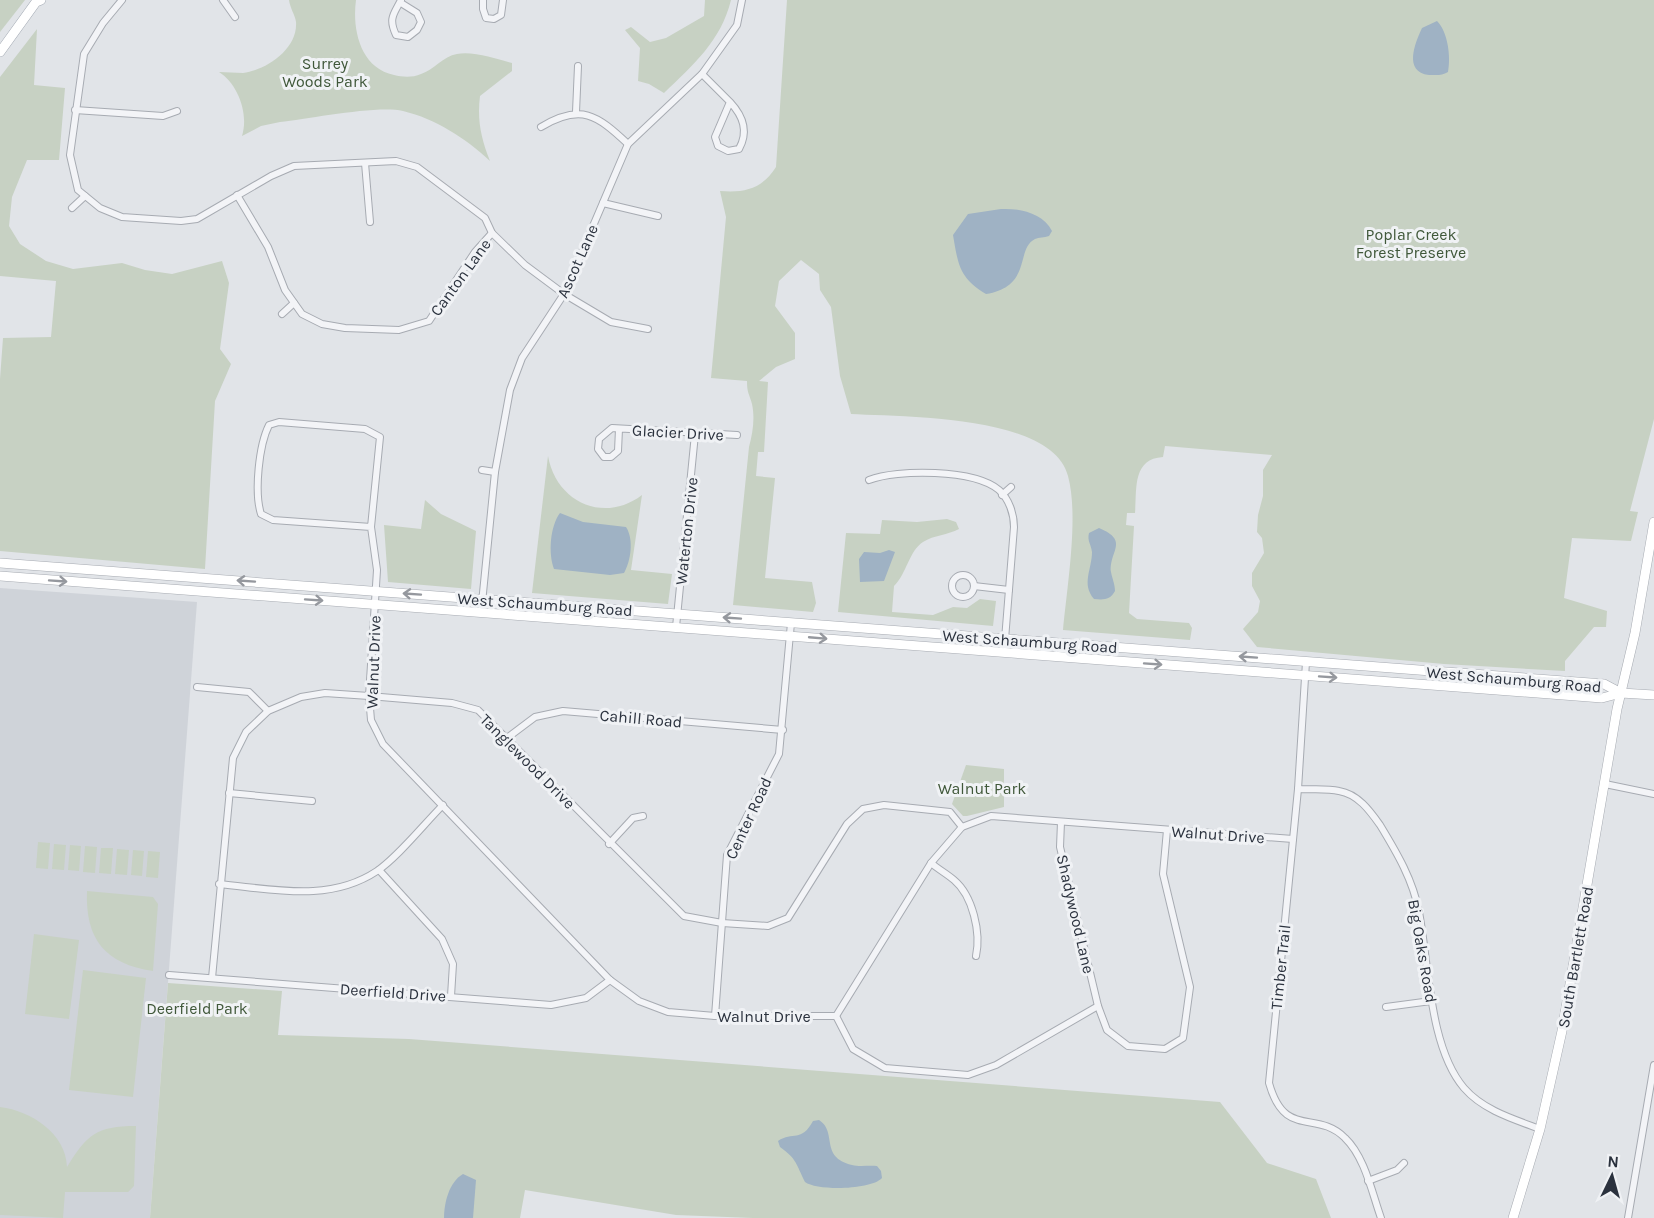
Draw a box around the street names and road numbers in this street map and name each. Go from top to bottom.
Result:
street label: Ascot Lane [553,221,602,301]
street label: Canton Lane [426,235,495,320]
street label: Glacier Drive [632,421,724,444]
street label: Waterton Drive [671,476,702,586]
street label: West Schaumburg Road [457,589,633,620]
street label: Walnut Drive [362,615,385,709]
street label: West Schaumburg Road [942,626,1118,657]
street label: West Schaumburg Road [1426,662,1602,697]
street label: Cahill Road [599,705,683,732]
street label: Tanglewood Drive [476,710,579,813]
street label: Center Road [721,774,776,862]
street label: Walnut Drive [1171,822,1265,847]
street label: Shadywood Lane [1053,853,1098,975]
street label: South Bartlett Road [1554,885,1597,1029]
street label: Big Oaks Road [1404,898,1441,1004]
street label: Timber Trail [1267,923,1294,1011]
street label: Deerfield Drive [339,979,447,1006]
street label: Walnut Drive [717,1007,811,1026]

